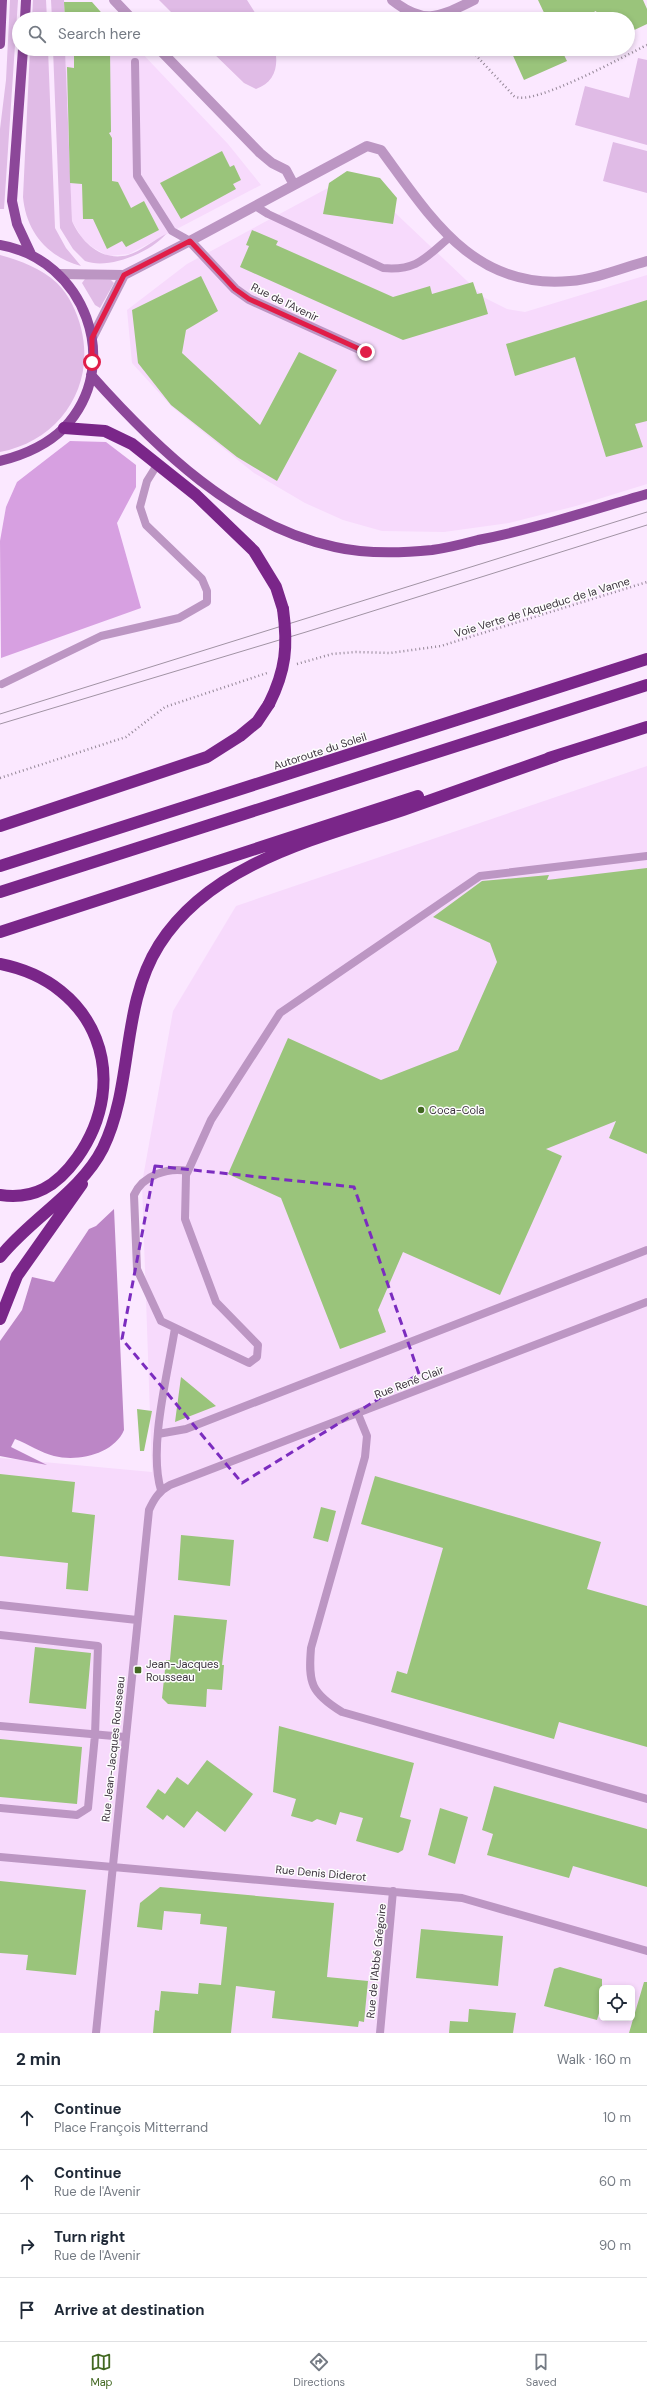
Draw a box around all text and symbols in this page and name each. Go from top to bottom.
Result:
search box [12,12,635,56]
icon: search [26,23,48,45]
text: Search here [58,24,141,44]
street label: Rue de l'Avenir [249,280,321,324]
route end [357,343,375,361]
route start [83,353,101,371]
street label: Voie Verte de l'Aqueduc de la Vanne [453,574,631,640]
street label: Autoroute du Soleil [272,729,368,773]
place label: Coca-Cola [429,1103,484,1117]
marker: Coca-Cola [416,1105,426,1115]
street label: Rue René Clair [372,1362,446,1402]
place label: Jean-Jacques Rousseau [146,1657,219,1684]
marker: Jean-Jacques Rousseau [133,1665,143,1675]
street label: Rue Jean-Jacques Rousseau [98,1676,128,1822]
street label: Rue Denis Diderot [275,1862,367,1884]
street label: Rue de l'Abbé Grégoire [363,1903,389,2019]
map controls [599,1985,635,2021]
button: locate [599,1985,635,2021]
text: 2 min [16,2048,61,2070]
text: Walk · 160 m [557,2051,631,2068]
text: Continue [54,2099,122,2119]
icon: ahead [16,2107,38,2129]
text: 10 m [603,2109,631,2126]
text: Place François Mitterrand [54,2119,208,2136]
text: Continue [54,2163,122,2183]
icon: ahead [16,2171,38,2193]
text: 60 m [599,2173,631,2190]
text: Rue de l'Avenir [54,2183,140,2200]
text: Turn right [54,2227,125,2247]
icon: right [16,2235,38,2257]
text: 90 m [599,2237,631,2254]
text: Rue de l'Avenir [54,2247,140,2264]
icon: arrive [16,2299,38,2321]
text: Arrive at destination [54,2300,205,2320]
tab: Map [90,2351,113,2389]
tab: Directions [293,2351,345,2389]
tab: Saved [526,2351,557,2389]

